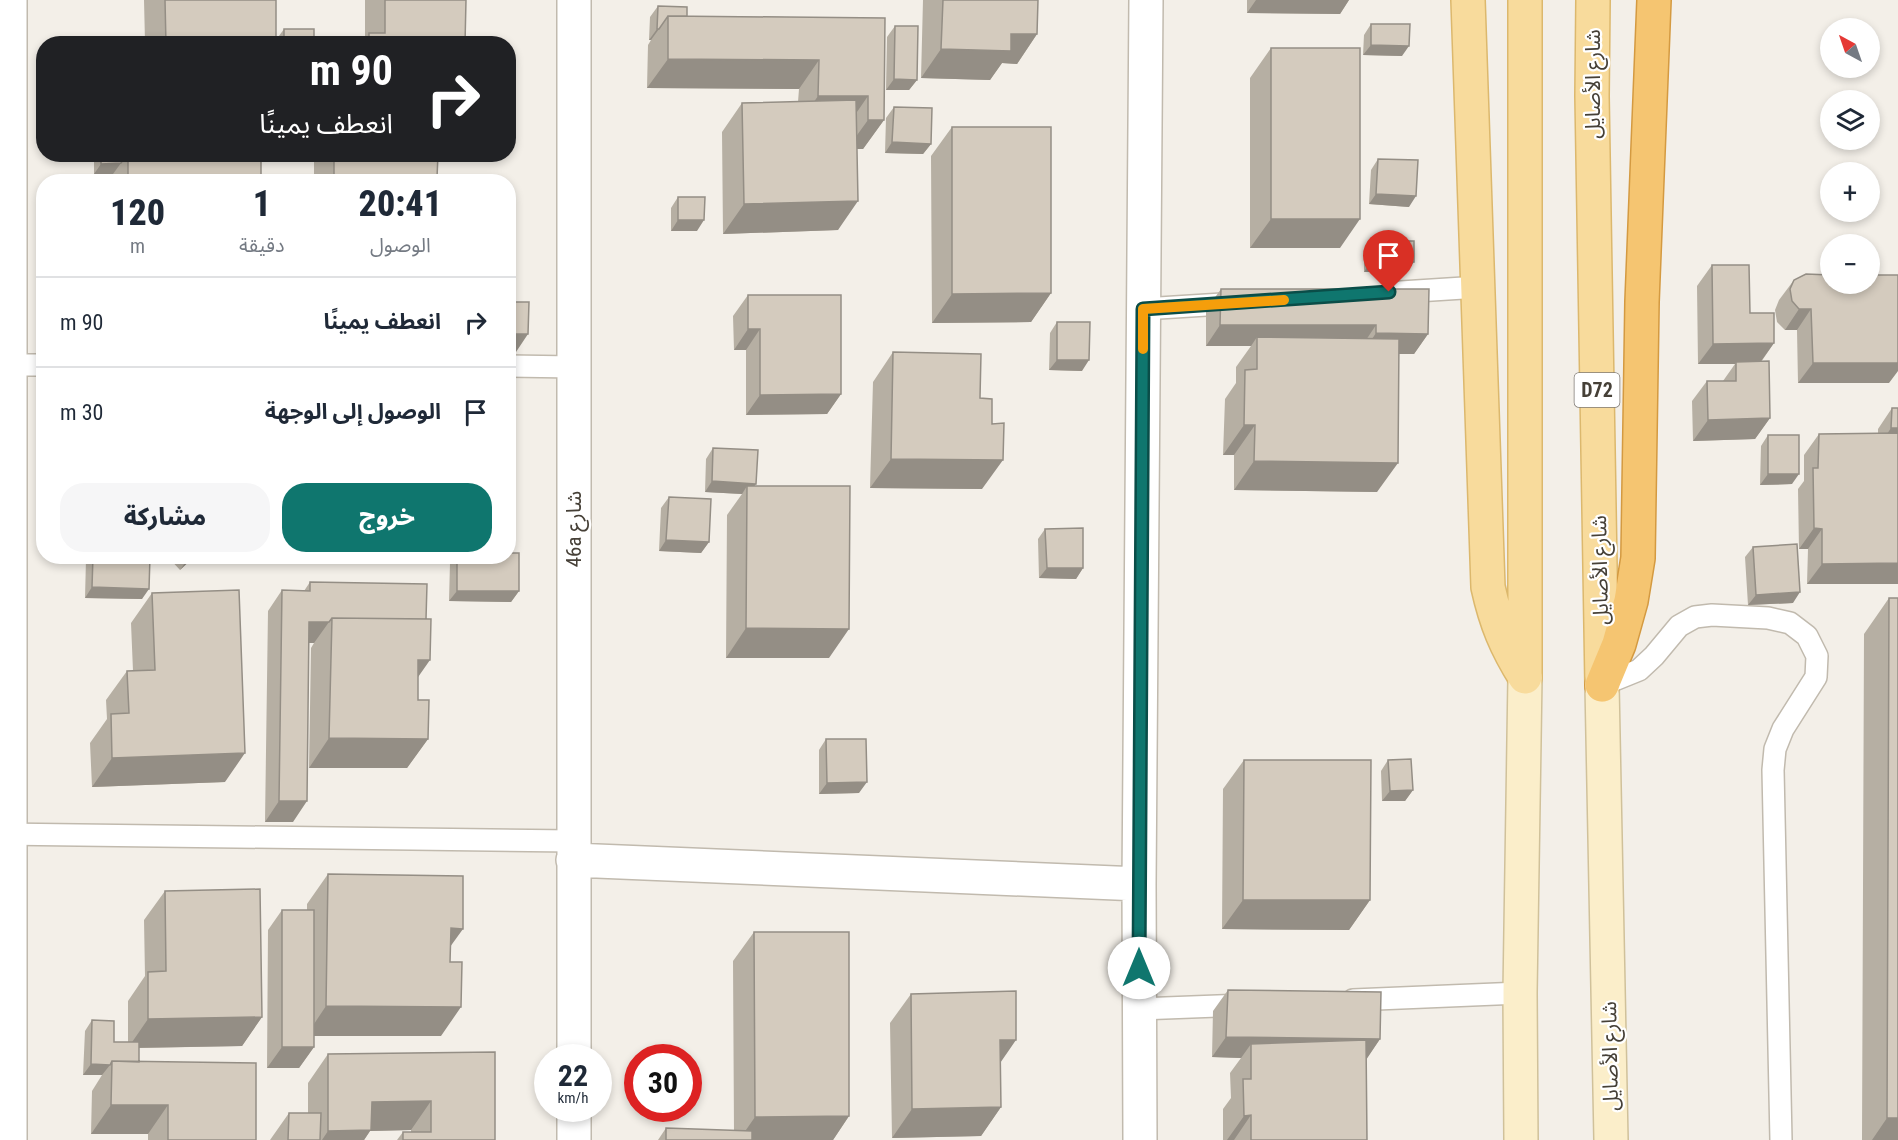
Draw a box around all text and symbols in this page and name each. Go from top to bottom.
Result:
north arrow [1820,18,1880,78]
map controls [1820,18,1880,294]
street label: شارع الأصايل [1581,29,1608,139]
text: 90 m [310,46,393,95]
icon: right [414,60,492,138]
button: layers [1820,90,1880,150]
text: انعطف يمينًا [259,108,393,140]
button: + [1820,162,1880,222]
text: 1 [253,183,271,225]
text: 20:41 [359,183,442,225]
text: 120 [110,192,165,234]
pin [1363,230,1414,292]
text: دقيقة [239,233,285,257]
text: الوصول [370,233,431,257]
text: m [130,234,145,258]
button: − [1820,234,1880,294]
icon: arrive [1372,239,1405,272]
icon: right [459,306,492,339]
text: انعطف يمينًا [323,309,441,334]
text: 90 m [60,310,103,335]
road number: D72 [1574,373,1620,407]
icon: arrive [459,396,492,429]
text: الوصول إلى الوجهة [265,399,441,424]
text: 30 m [60,400,103,425]
button: مشاركة [60,483,270,552]
button: خروج [282,483,492,552]
street label: 46a شارع [562,491,589,567]
street label: شارع الأصايل [1587,515,1616,625]
position arrow [1107,936,1171,1000]
street label: شارع الأصايل [1597,1001,1626,1111]
speed limit sign: 30 [624,1044,702,1122]
text: 22 [558,1058,588,1093]
text: km/h [558,1089,588,1107]

